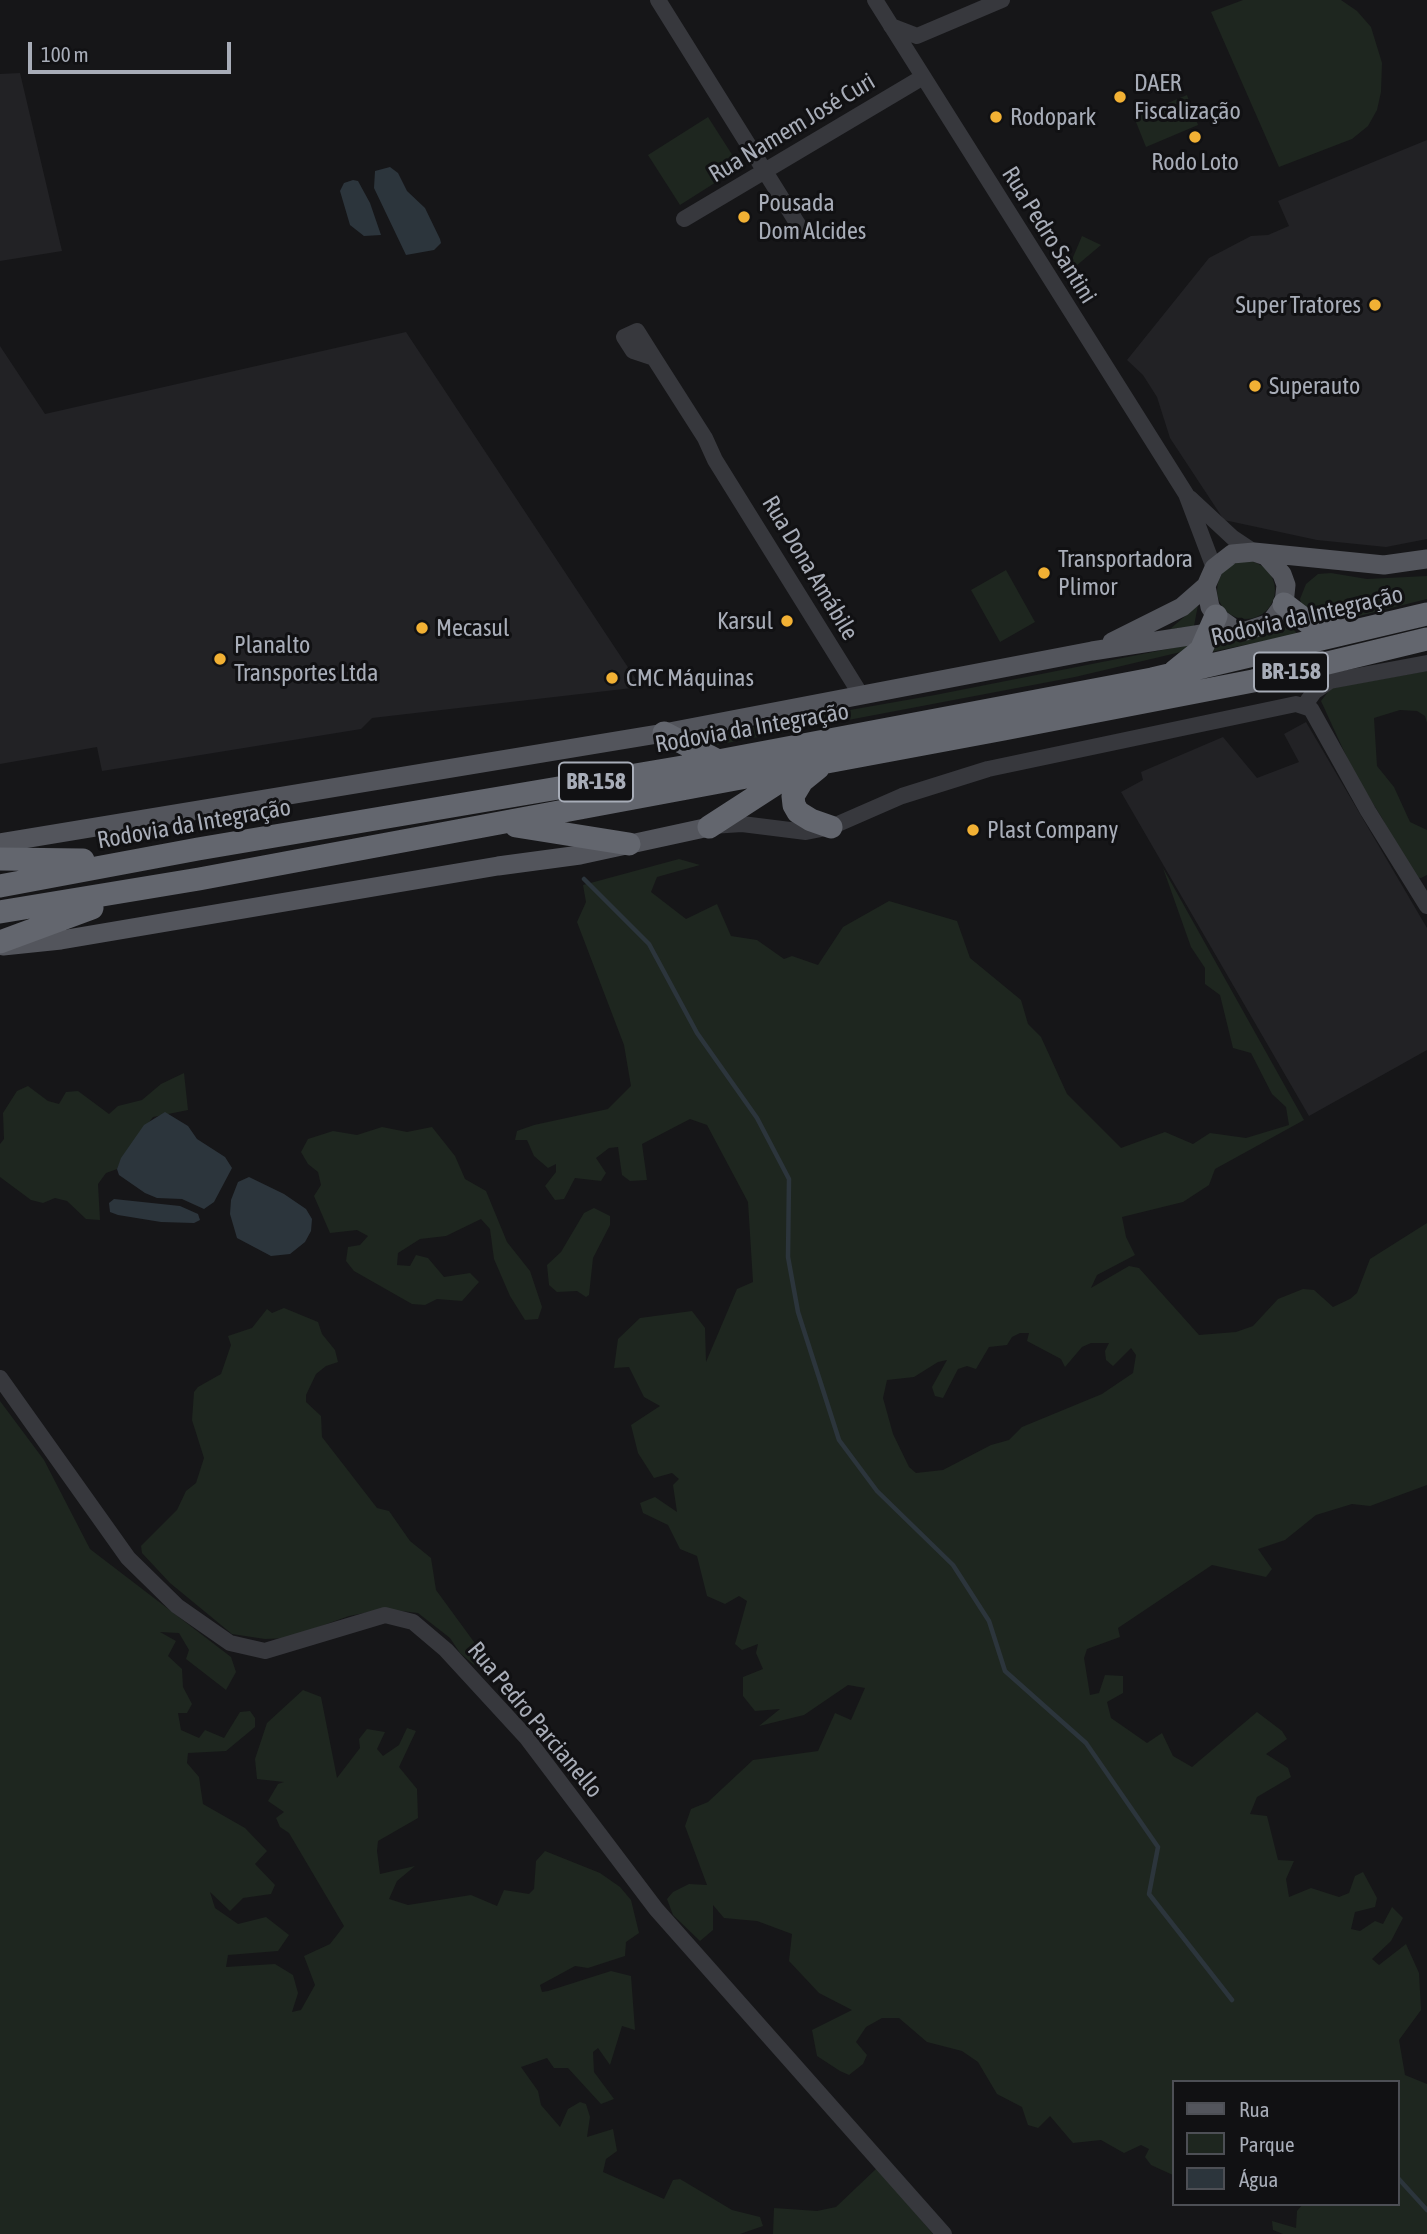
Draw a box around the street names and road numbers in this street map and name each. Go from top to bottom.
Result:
street label: Rua Namem José Curi [704,67,880,189]
street label: Rua Pedro Santini [995,161,1103,309]
street label: Rua Dona Amábile [756,491,864,645]
street label: Rodovia da Integração [1208,580,1406,652]
road number: BR-158 [1254,652,1328,692]
street label: Rodovia da Integração [653,697,851,759]
road number: BR-158 [559,762,633,802]
street label: Rodovia da Integração [95,793,293,855]
street label: Rua Pedro Parcianello [461,1636,609,1804]

